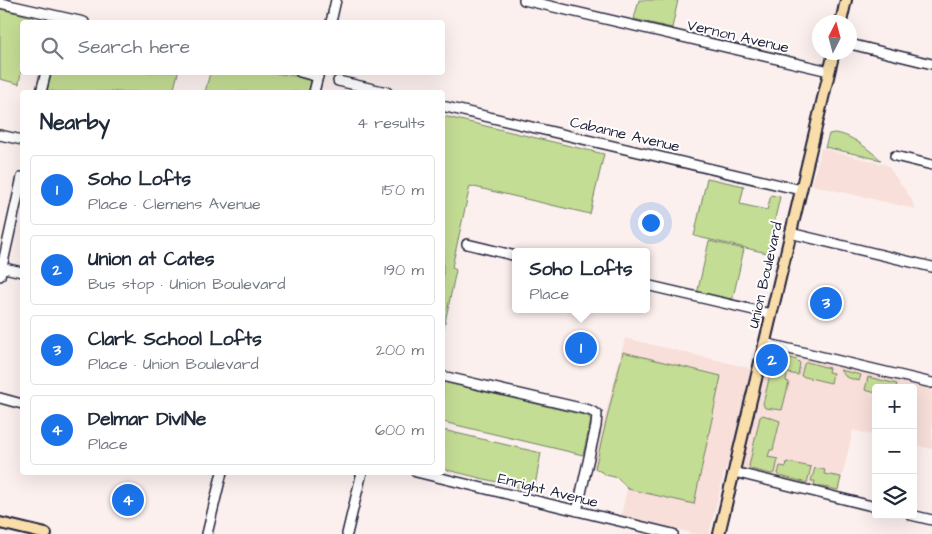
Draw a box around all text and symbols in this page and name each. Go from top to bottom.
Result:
street label: Vernon Avenue [685,15,791,58]
north arrow [812,15,857,60]
search box [20,20,445,75]
icon: search [38,34,66,62]
text: Search here [78,34,190,61]
text: Nearby [40,108,110,137]
text: 4 results [357,112,425,134]
street label: Cabanne Avenue [568,112,682,157]
text: Soho Lofts [88,166,191,193]
text: 1 [56,179,58,201]
text: 150 m [382,179,424,201]
text: Place · Clemens Avenue [88,193,261,215]
your location [638,210,664,236]
street label: Union Boulevard [743,219,788,330]
text: Union at Cates [88,246,214,273]
popup [512,248,650,313]
text: Soho Lofts [530,256,632,283]
text: 2 [52,259,62,281]
text: 190 m [384,259,424,281]
text: Bus stop · Union Boulevard [88,273,285,295]
text: Place [530,283,569,305]
pin: 3 [810,284,842,322]
text: Clark School Lofts [88,326,262,353]
pin: 1 [565,329,597,367]
text: 3 [53,339,61,361]
text: 200 m [376,339,424,361]
pin: 2 [756,341,788,379]
text: Place · Union Boulevard [88,353,259,375]
map controls [872,384,917,519]
button: + [872,384,917,429]
text: Delmar DivINe [88,406,206,433]
text: 4 [52,419,62,441]
text: 600 m [375,419,424,441]
button: − [872,429,917,474]
text: Place [88,433,128,455]
street label: Enright Avenue [495,468,600,514]
button: layers [872,474,917,519]
pin: 4 [112,481,144,519]

